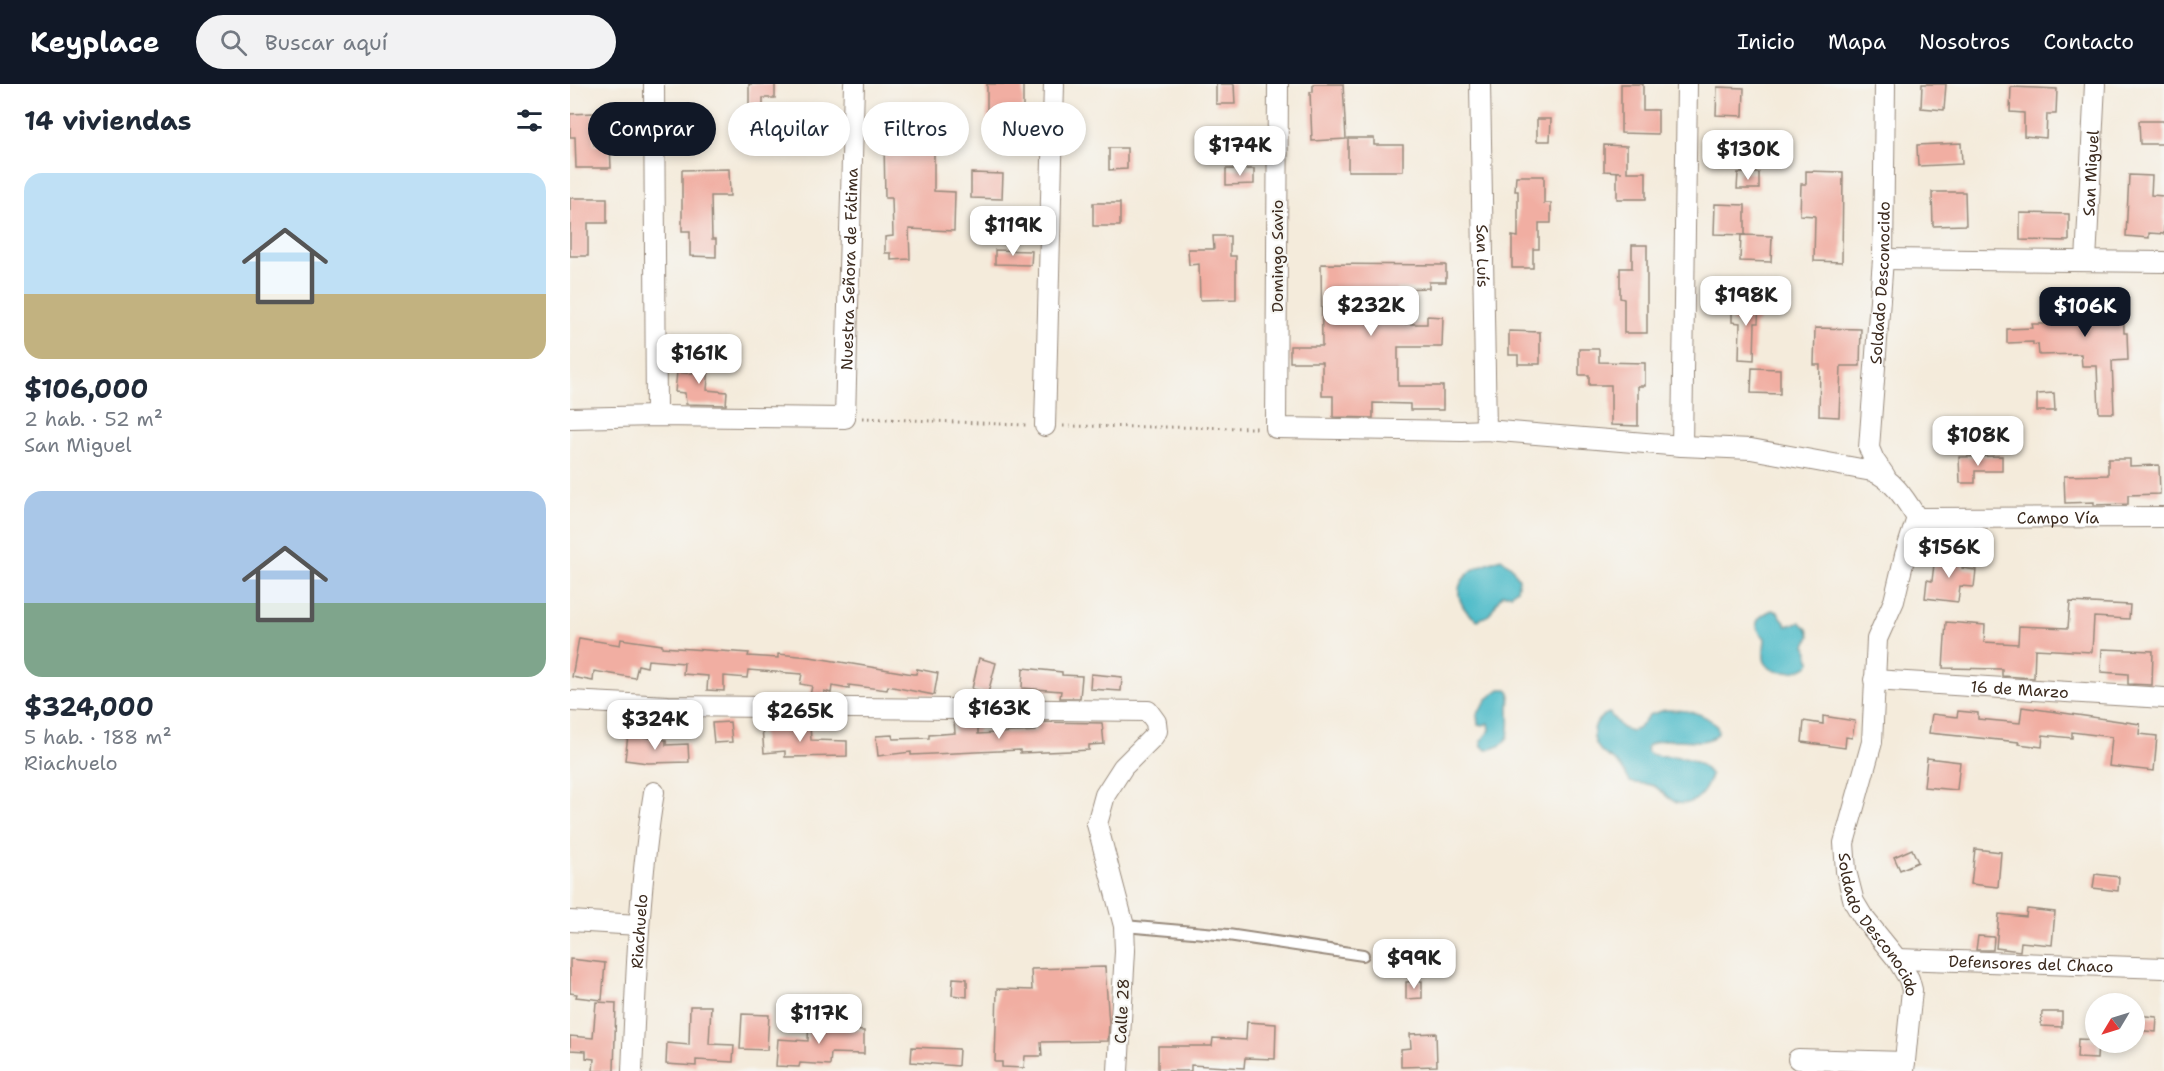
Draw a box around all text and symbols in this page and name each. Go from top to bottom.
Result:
search box [196,15,616,69]
text: Keyplace [30,23,160,61]
icon: search [217,26,250,59]
text: Buscar aquí [265,28,388,57]
text: Inicio [1737,28,1795,56]
text: Mapa [1828,28,1886,56]
text: Nosotros [1919,28,2010,56]
text: Contacto [2043,28,2134,56]
chip: Comprar [588,102,716,156]
chip: Alquilar [728,102,850,156]
chip: Filtros [862,102,969,156]
chip: Nuevo [981,102,1086,156]
text: 14 viviendas [24,103,192,138]
icon: filters [513,104,546,137]
pin: $174K [1198,126,1282,177]
street label: San Miguel [2078,129,2103,217]
pin: $130K [1706,130,1790,181]
text: $174K [1208,132,1272,158]
text: $130K [1716,136,1780,162]
street label: Nuestra Señora de Fátima [836,168,862,371]
street label: Domingo Savio [1267,199,1288,313]
street label: Soldado Desconocido [1865,201,1894,365]
pin: $119K [971,206,1055,257]
icon: home [231,212,339,320]
text: $119K [984,212,1042,238]
street label: San Luís [1472,224,1494,288]
pin: $198K [1704,276,1788,327]
text: $198K [1714,282,1778,308]
pin: $232K [1329,286,1413,337]
pin: $106K [2043,287,2127,338]
text: $232K [1337,292,1405,318]
text: $106K [2053,293,2117,319]
pin: $161K [657,334,741,385]
text: $161K [671,340,727,366]
text: $106,000 [24,371,149,406]
text: 2 hab. · 52 m² [24,406,163,432]
pin: $108K [1936,416,2020,467]
text: $108K [1946,422,2010,448]
text: San Miguel [24,432,132,458]
street label: Campo Vía [2017,507,2099,528]
pin: $156K [1907,528,1991,579]
icon: home [231,530,339,638]
text: $156K [1918,534,1980,560]
street label: 16 de Marzo [1970,676,2069,703]
text: $324,000 [24,689,154,724]
pin: $163K [957,689,1041,740]
pin: $265K [758,692,842,743]
text: $163K [968,695,1030,721]
text: $265K [767,698,833,724]
pin: $324K [613,700,697,751]
text: $324K [621,706,689,732]
text: 5 hab. · 188 m² [24,724,172,750]
text: Riachuelo [24,750,118,776]
street label: Soldado Desconocido [1834,852,1923,998]
street label: Riachuelo [626,893,652,969]
pin: $99K [1378,939,1450,990]
text: $99K [1387,945,1441,971]
street label: Defensores del Chaco [1948,950,2114,977]
street label: Calle 28 [1110,978,1134,1044]
north arrow [2085,993,2145,1053]
map controls [2085,993,2145,1053]
pin: $117K [777,994,861,1045]
text: $117K [790,1000,848,1026]

